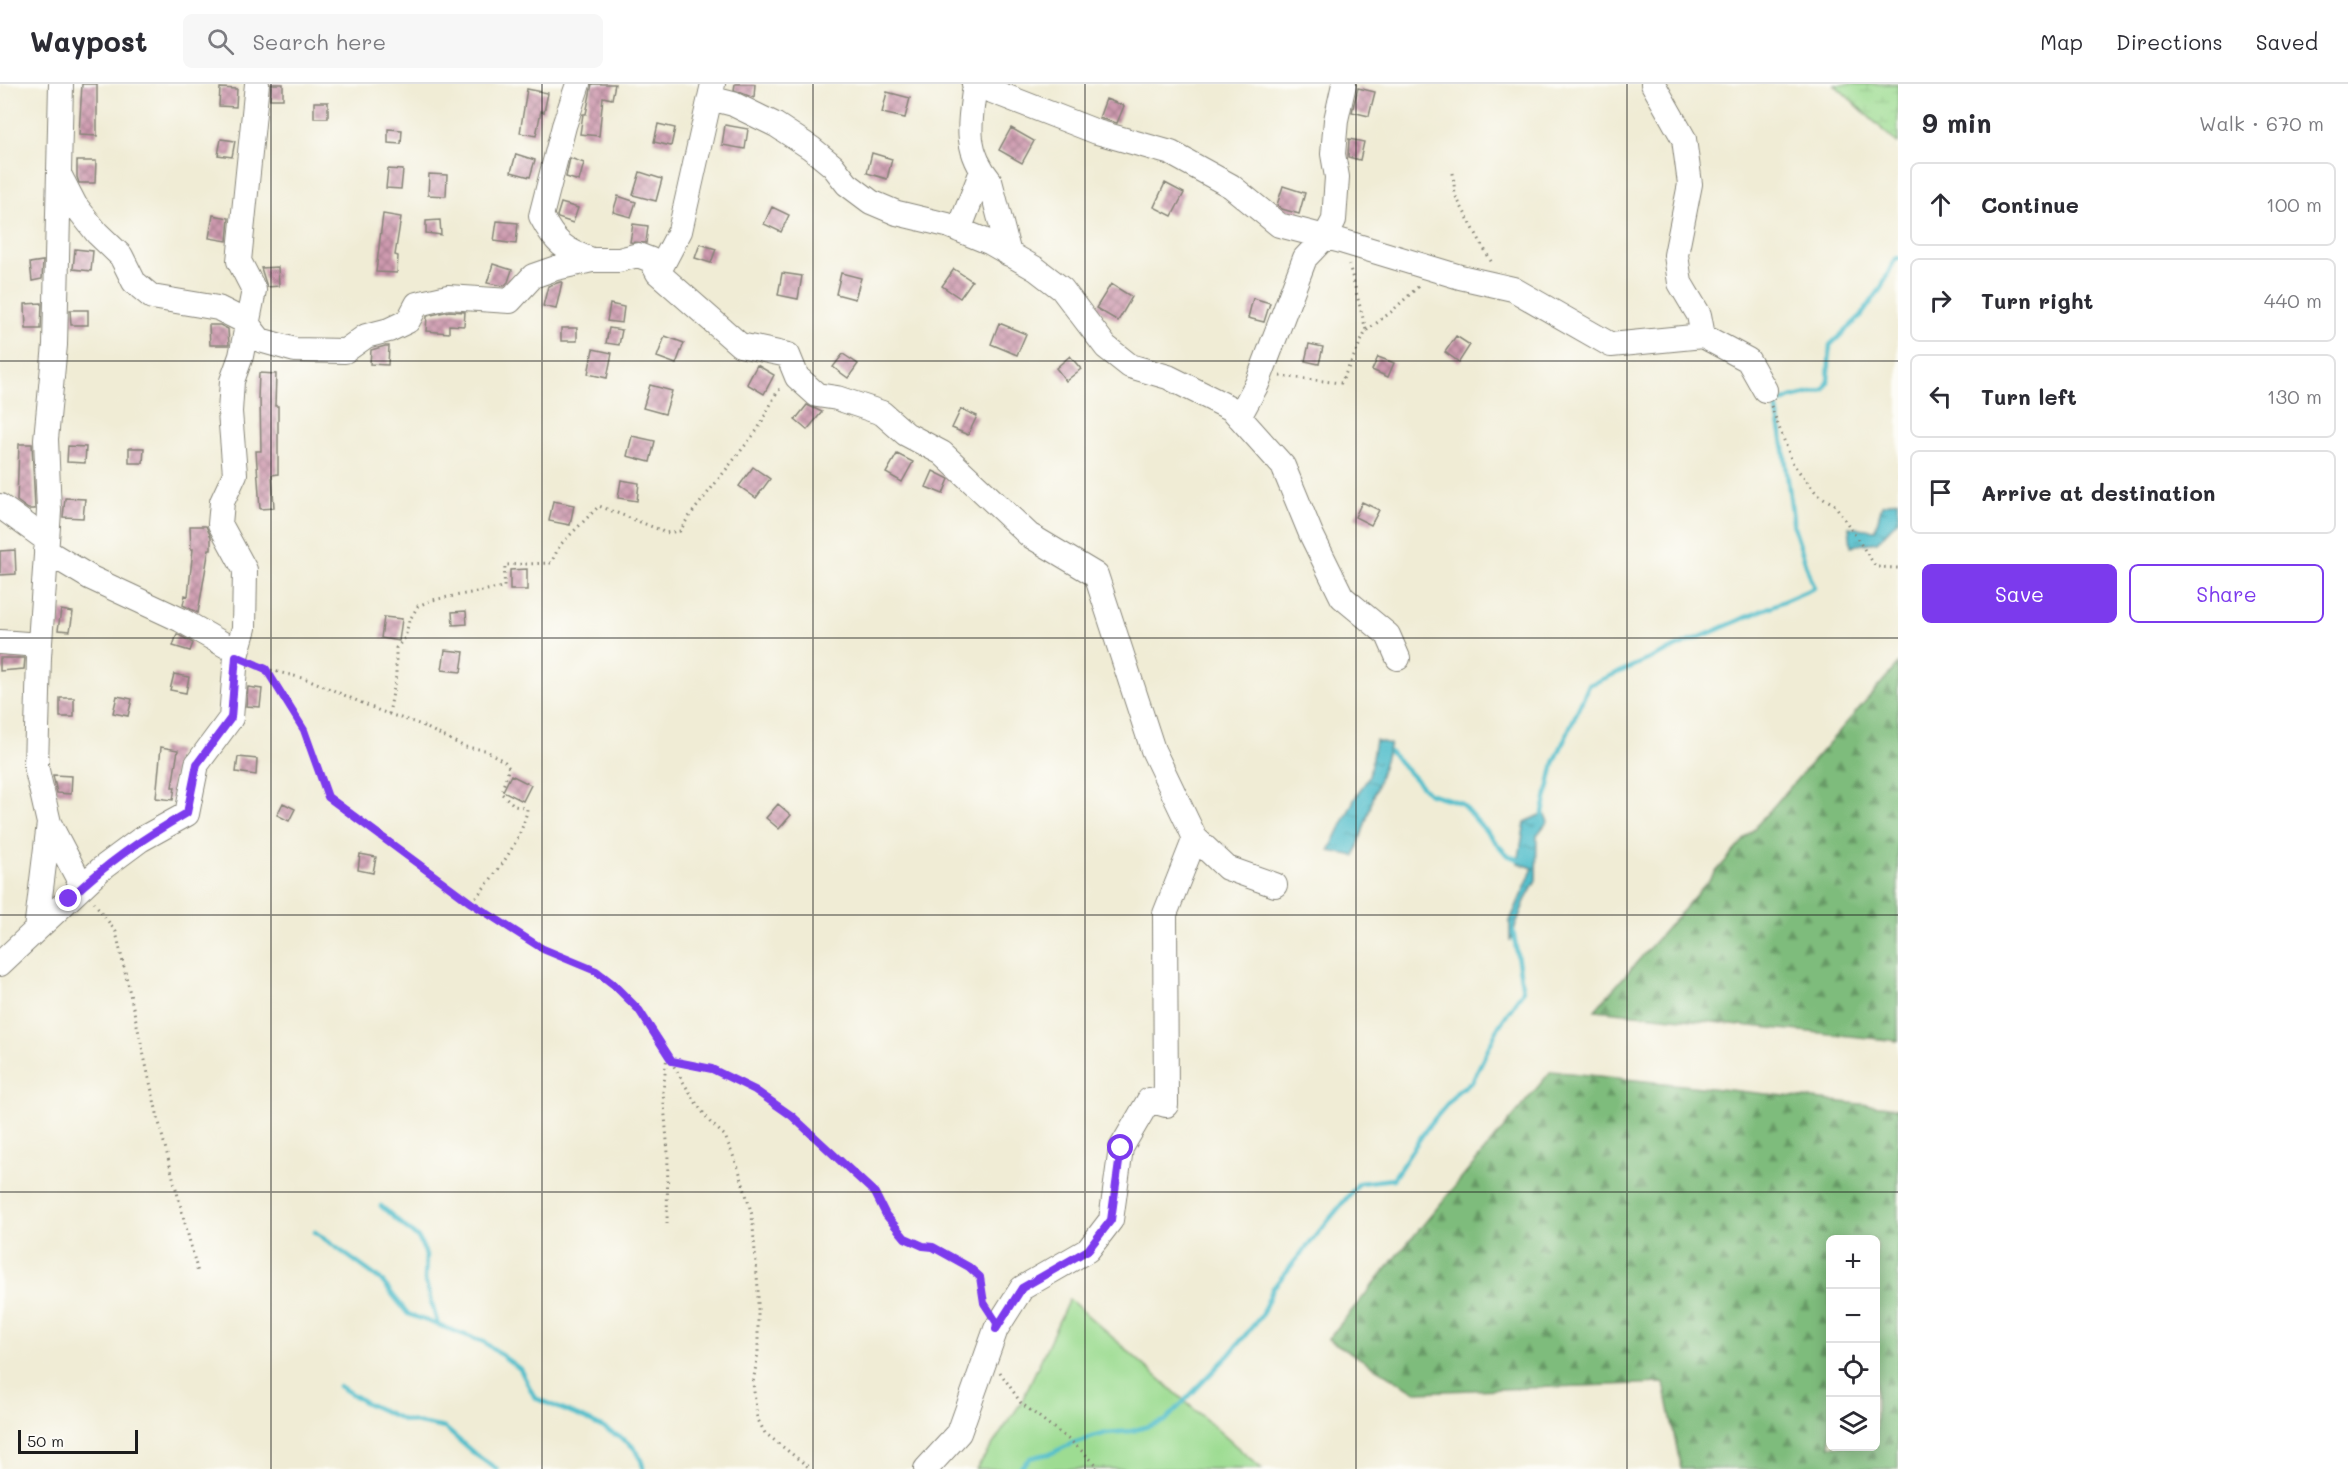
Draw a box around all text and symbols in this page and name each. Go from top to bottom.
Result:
search box [183,14,603,68]
text: Waypost [30,23,147,59]
icon: search [204,25,237,58]
text: Search here [252,27,386,56]
text: Map [2040,28,2083,55]
text: Directions [2116,28,2223,55]
text: Saved [2256,28,2318,55]
text: 9 min [1922,106,1991,140]
text: Walk · 670 m [2199,110,2324,136]
icon: ahead [1924,188,1957,221]
text: Continue [1981,190,2079,219]
text: 100 m [2266,191,2322,217]
icon: right [1924,284,1957,317]
text: Turn right [1981,286,2093,315]
text: 440 m [2264,287,2322,313]
icon: left [1924,380,1957,413]
text: Turn left [1981,382,2077,411]
text: 130 m [2267,383,2322,409]
icon: arrive [1924,476,1957,509]
text: Arrive at destination [1981,478,2216,507]
button: Save [1922,564,2117,623]
button: Share [2129,564,2324,623]
route end [55,885,81,911]
route start [1107,1134,1133,1160]
map controls [1826,1235,1880,1451]
button: + [1826,1235,1880,1289]
button: − [1826,1289,1880,1343]
button: locate [1826,1343,1880,1397]
button: layers [1826,1397,1880,1451]
scale bar [18,1427,138,1454]
text: 50 m [27,1430,64,1451]

